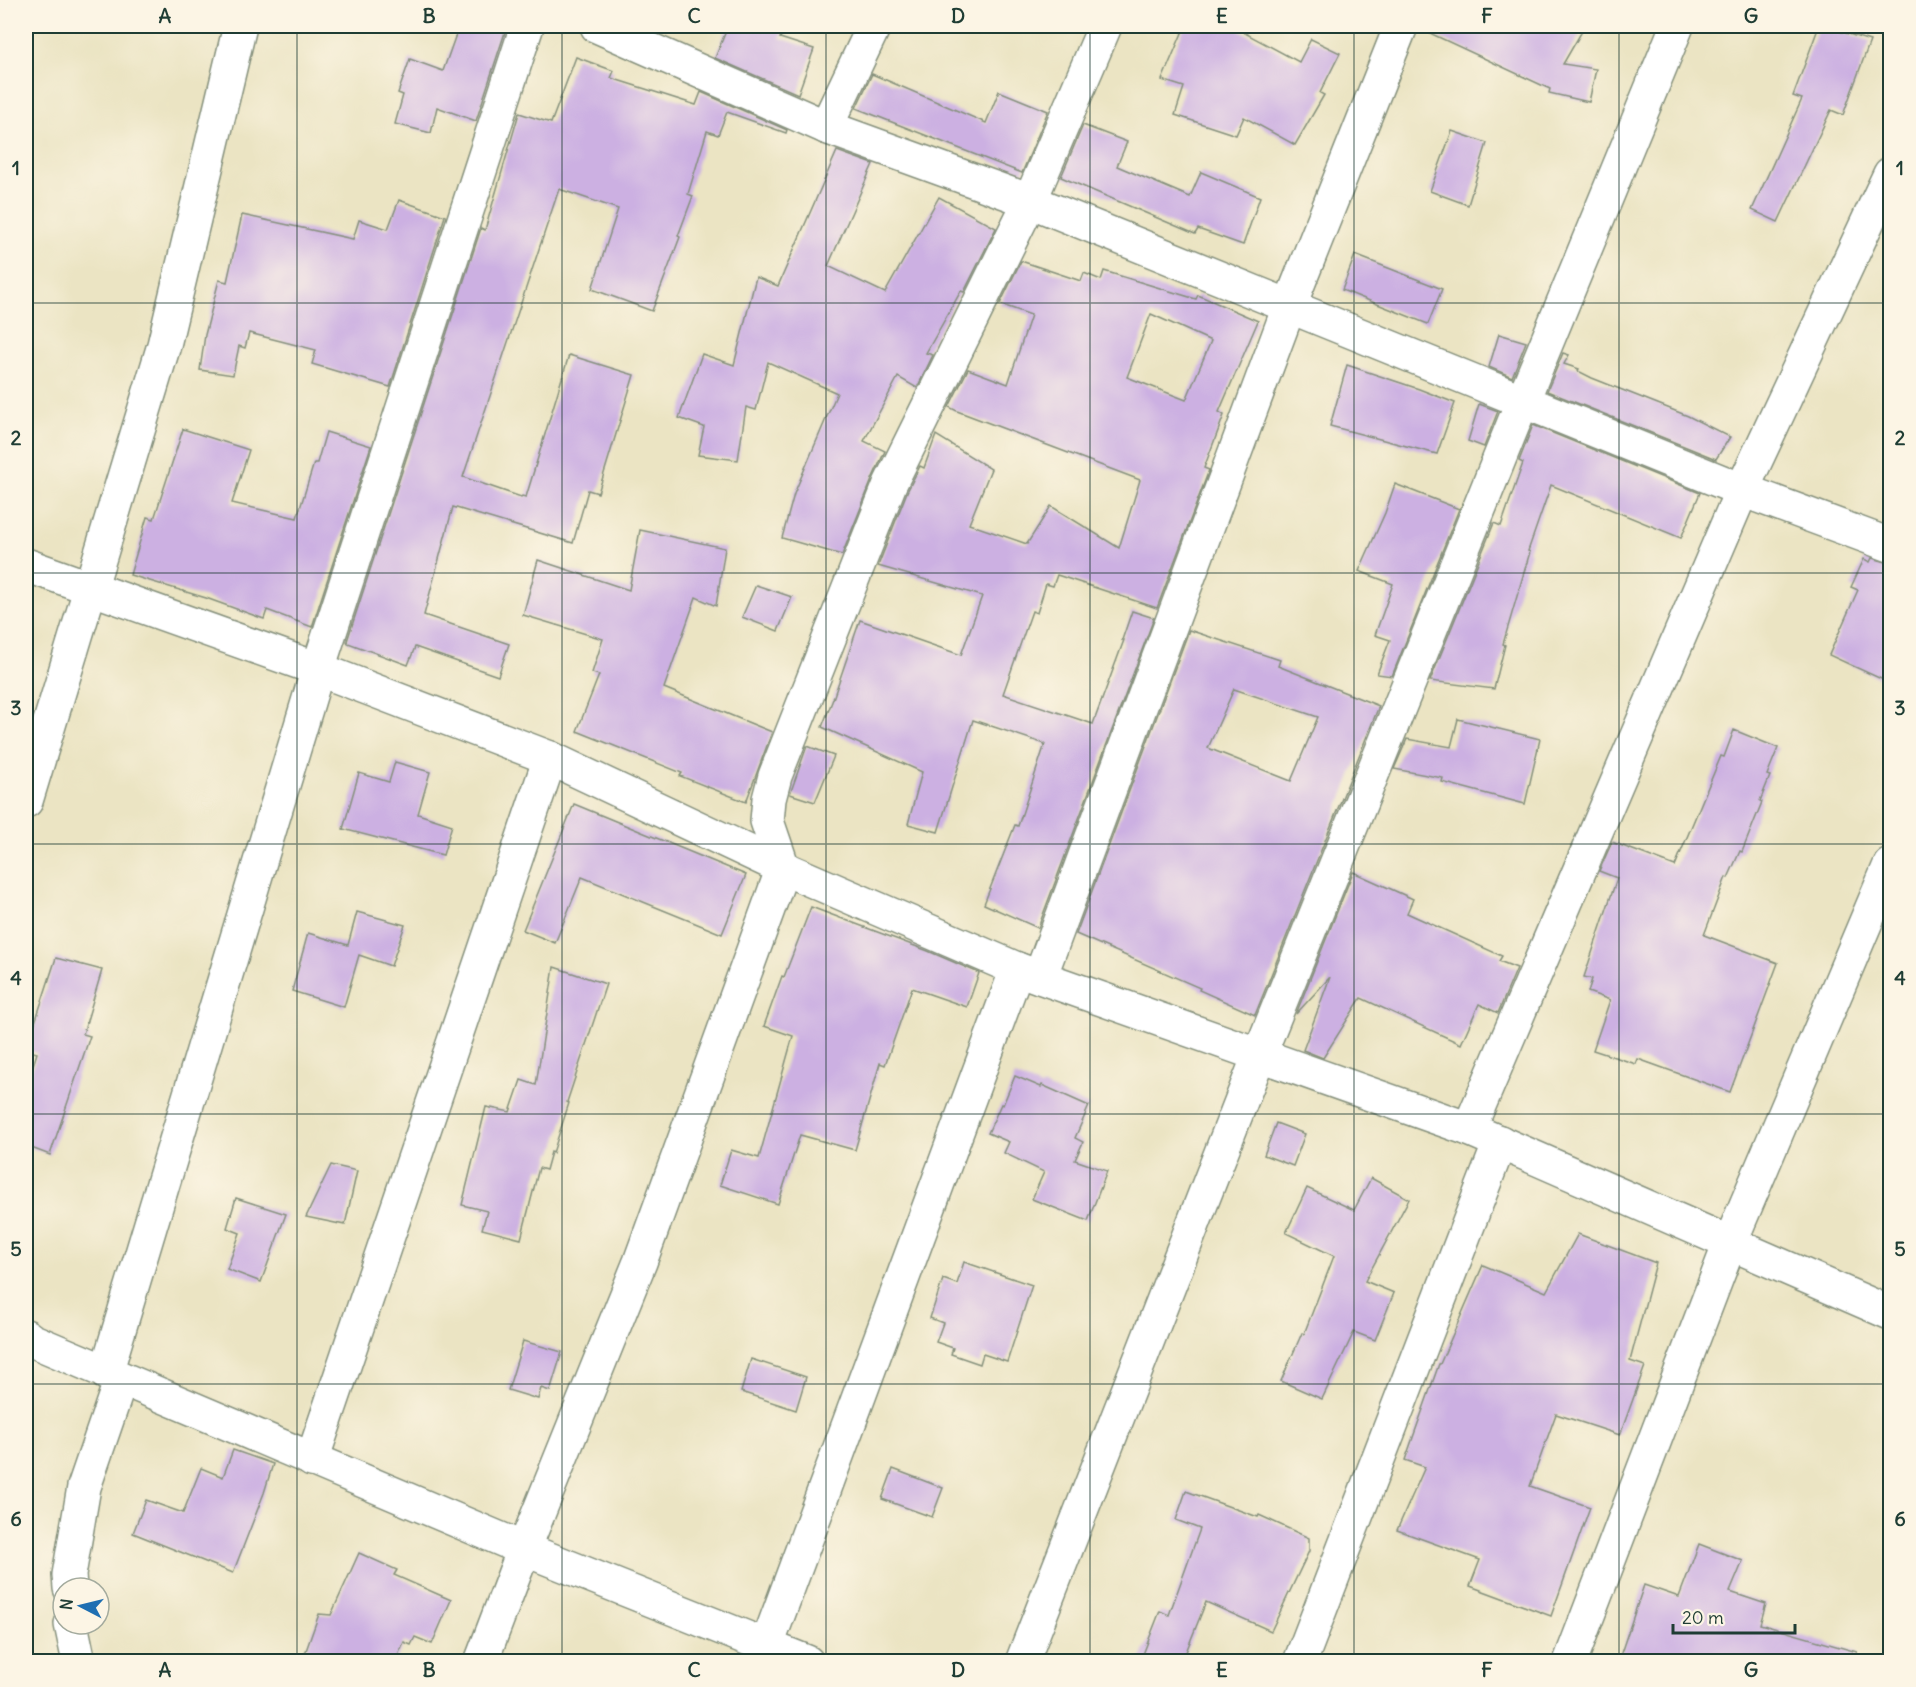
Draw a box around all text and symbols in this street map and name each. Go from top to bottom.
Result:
text: A [159,3,172,28]
text: B [422,3,436,28]
text: C [687,3,701,28]
text: D [951,3,965,28]
text: E [1216,3,1228,28]
text: F [1481,3,1493,28]
text: G [1744,3,1758,28]
text: 1 [12,155,20,180]
text: 1 [1896,155,1904,180]
text: 2 [11,425,22,450]
text: 2 [1895,425,1906,450]
text: 3 [10,695,22,720]
text: 3 [1894,695,1906,720]
text: 4 [10,965,22,990]
text: 4 [1894,965,1906,990]
text: 5 [10,1236,22,1261]
text: 5 [1894,1236,1906,1261]
text: 6 [10,1506,22,1531]
text: 6 [1894,1506,1906,1531]
north arrow [51,1576,111,1636]
text: N [56,1597,77,1611]
scale bar [1673,1597,1794,1635]
text: 20 m [1682,1606,1724,1629]
text: A [159,1657,172,1682]
text: B [422,1657,436,1682]
text: C [687,1657,701,1682]
text: D [951,1657,965,1682]
text: E [1216,1657,1228,1682]
text: F [1481,1657,1493,1682]
text: G [1744,1657,1758,1682]

